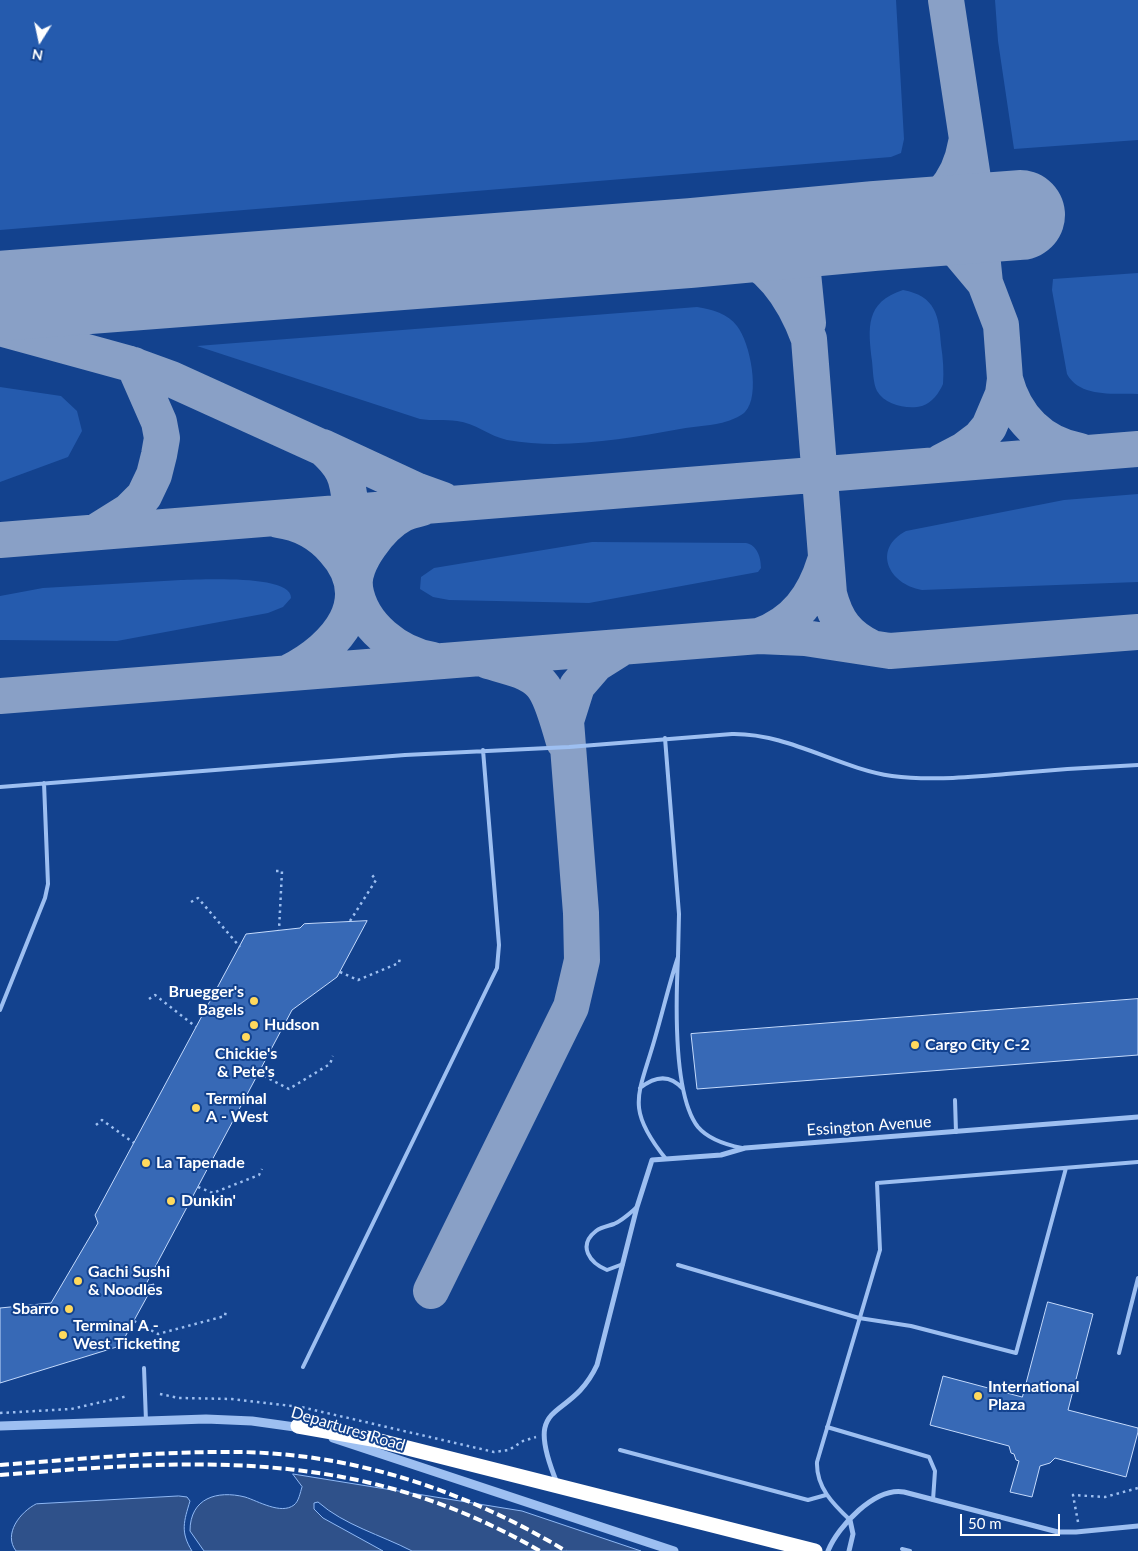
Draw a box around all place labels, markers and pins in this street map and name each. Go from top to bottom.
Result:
place label: Bruegger's Bagels [169,982,244,1020]
marker: Bruegger's Bagels [248,995,260,1007]
place label: Hudson [264,1015,320,1035]
marker: Hudson [248,1019,260,1031]
marker: Chickie's & Pete's [240,1031,252,1043]
place label: Cargo City C-2 [925,1035,1030,1055]
marker: Cargo City C-2 [909,1039,921,1051]
place label: Chickie's & Pete's [215,1044,277,1082]
place label: Terminal A - West [206,1089,268,1127]
marker: Terminal A - West [190,1102,202,1114]
place label: La Tapenade [156,1153,245,1173]
marker: La Tapenade [140,1157,152,1169]
place label: Dunkin' [181,1191,236,1211]
marker: Dunkin' [165,1195,177,1207]
place label: Gachi Sushi & Noodles [88,1262,170,1300]
marker: Gachi Sushi & Noodles [72,1275,84,1287]
place label: Sbarro [12,1299,59,1319]
marker: Sbarro [63,1303,75,1315]
place label: Terminal A - West Ticketing [73,1316,180,1354]
marker: Terminal A - West Ticketing [57,1329,69,1341]
place label: International Plaza [988,1377,1080,1415]
marker: International Plaza [972,1390,984,1402]

